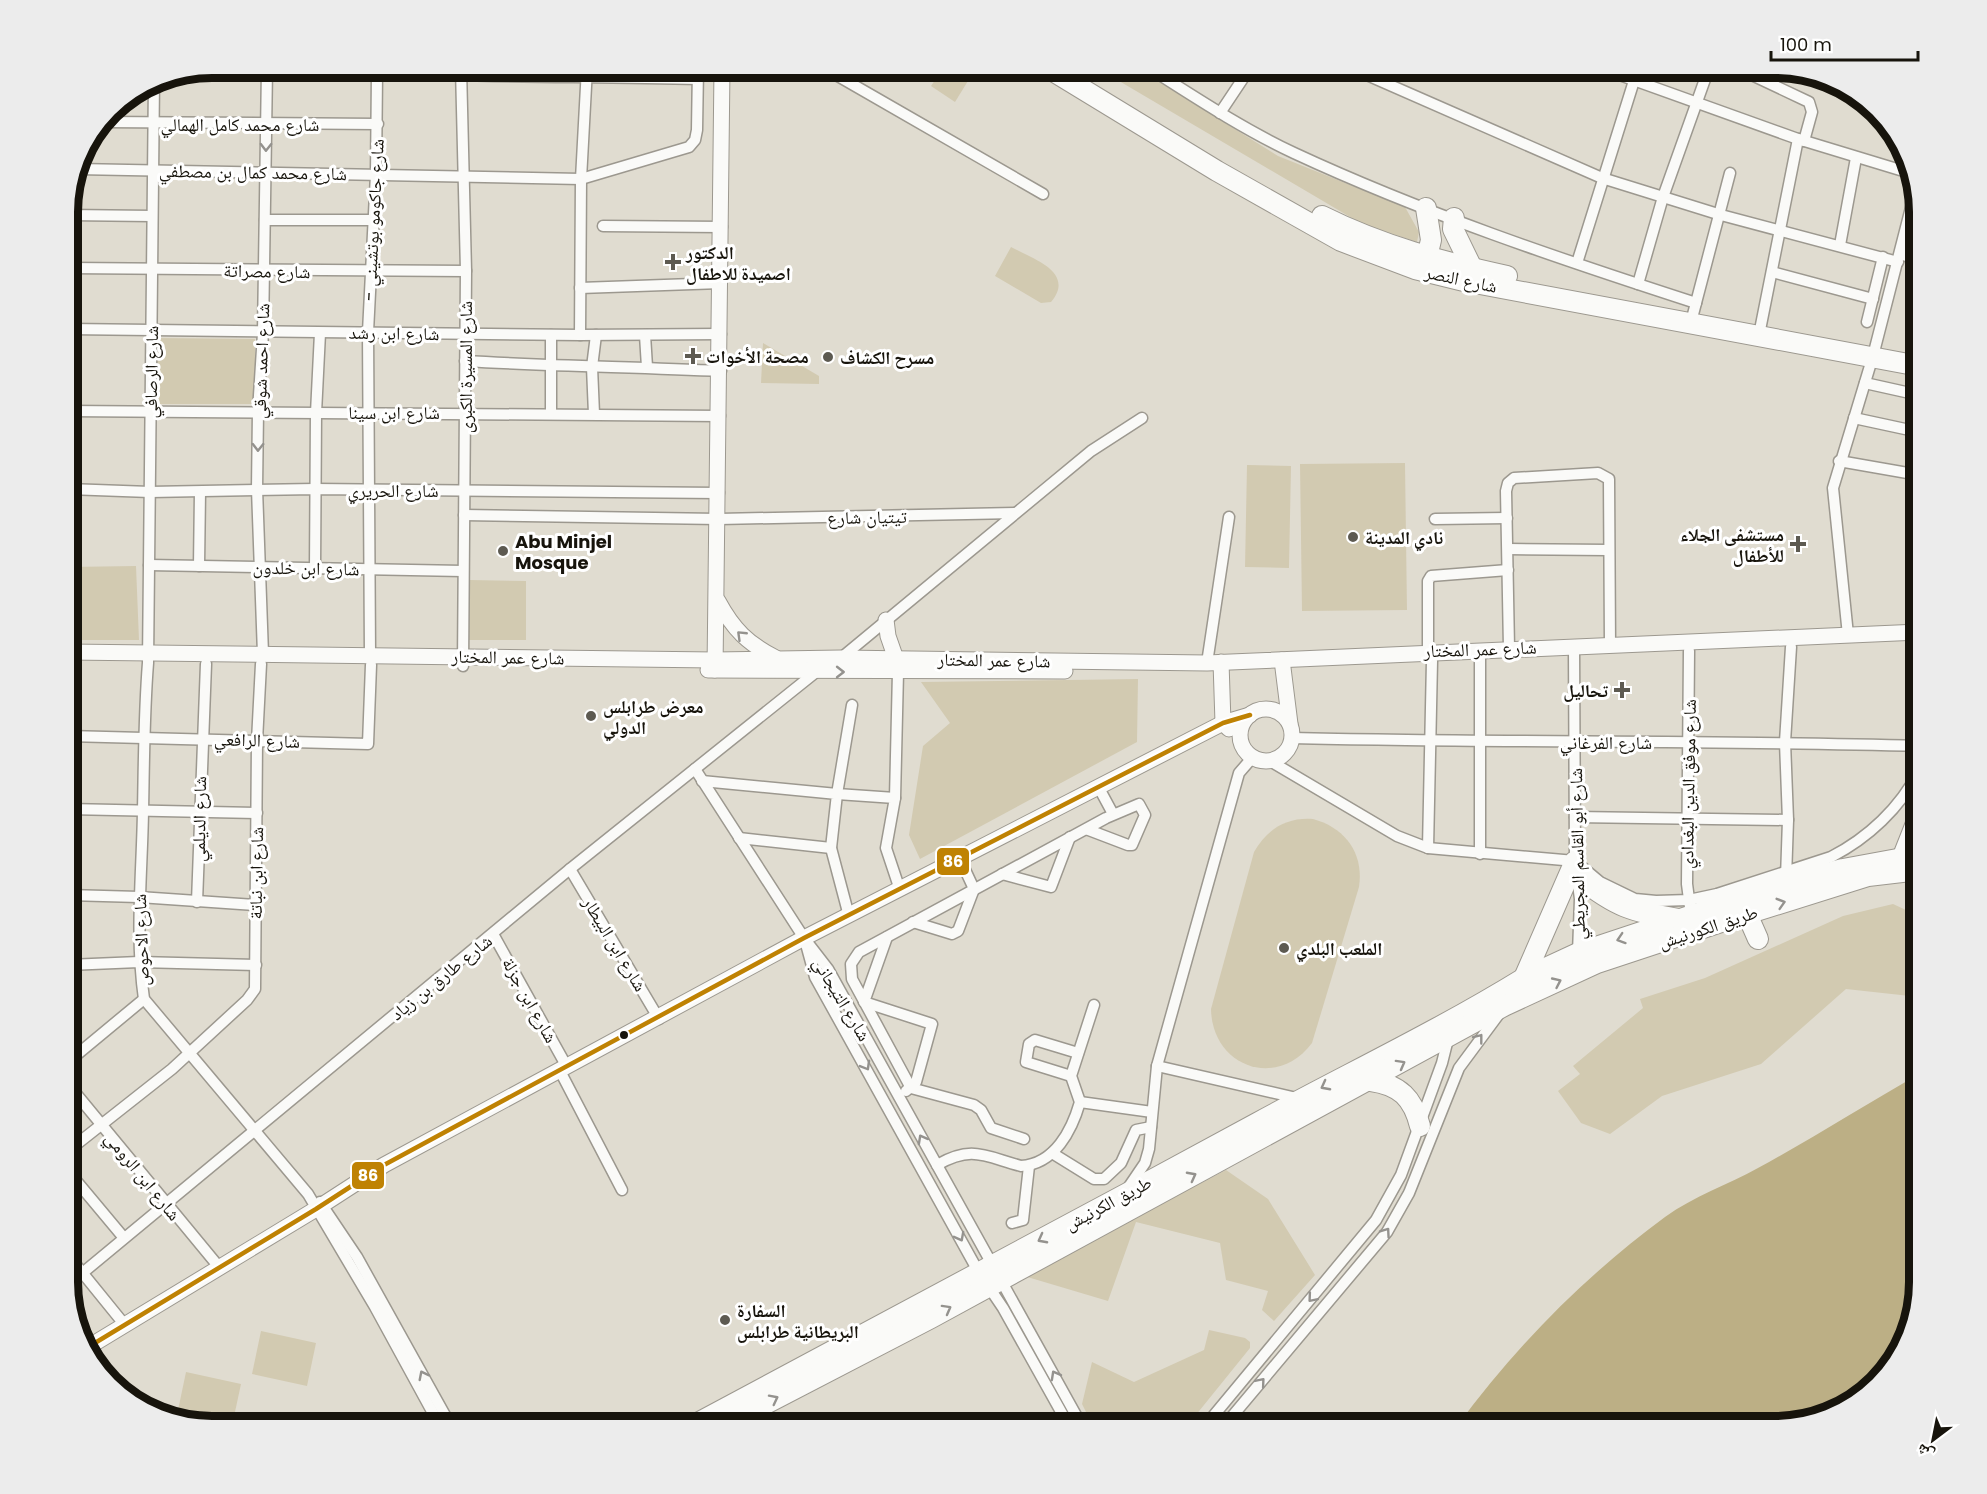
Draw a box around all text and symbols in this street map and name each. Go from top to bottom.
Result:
scale bar [1771,24,1918,62]
text: 100 m [1780,32,1832,57]
street label: شارع محمد كامل الهمالي [161,112,319,139]
street label: - شارع جاكومو بوتشيني [356,138,392,302]
one-way arrow [260,142,272,151]
street label: شارع محمد كمال بن مصطفي [159,158,347,189]
place label: الدكتور اصميدة للاطفال [685,240,791,286]
marker: الدكتور اصميدة للاطفال [664,253,682,271]
street label: شارع مصراتة [223,258,311,284]
street label: شارع النصر [1421,259,1500,299]
street label: شارع المسيرة الكبرى [453,301,478,433]
street label: شارع احمد شوقي [246,303,278,419]
street label: شارع ابن رشد [348,320,440,346]
street label: شارع الرصافي [138,325,167,419]
place label: مصحة الأخوات [706,344,809,369]
place label: مسرح الكشاف [840,345,934,370]
marker: مصحة الأخوات [684,347,702,365]
marker: مسرح الكشاف [821,350,835,364]
street label: شارع ابن سينا [348,400,440,425]
one-way arrow [252,442,264,451]
street label: شارع الحريري [348,478,438,505]
street label: تيتيان شارع [827,504,907,530]
place label: مستشفى الجلاء للأطفال [1680,522,1784,568]
place label: نادي المدينة [1365,525,1443,552]
place label: Abu Minjel Mosque [515,529,612,575]
marker: نادي المدينة [1346,530,1360,544]
marker: مستشفى الجلاء للأطفال [1789,535,1807,553]
marker: Abu Minjel Mosque [496,544,510,558]
street label: شارع ابن خلدون [252,555,360,581]
one-way arrow [738,631,748,642]
street label: شارع عمر المختار [1422,635,1537,664]
street label: شارع عمر المختار [450,643,565,670]
street label: شارع عمر المختار [936,646,1051,673]
one-way arrow [836,666,845,678]
place label: تحاليل [1563,678,1608,703]
marker: تحاليل [1613,681,1631,699]
place label: معرض طرابلس الدولي [603,694,704,742]
street label: شارع موفق الدين البغدادي [1674,699,1705,869]
marker: معرض طرابلس الدولي [584,709,598,723]
street label: شارع الرافعي [213,726,300,757]
street label: شارع الفرغاني [1560,730,1652,757]
street label: شارع أبو القاسم المجريطي [1563,768,1594,940]
street label: شارع الديلمي [186,776,215,862]
street label: شارع ابن نباتة [243,826,269,920]
line badge: 86 [936,847,970,876]
text: 86 [943,850,963,873]
street label: شارع ابن البيطار [576,891,653,996]
street label: شارع الاحوص [127,893,155,987]
one-way arrow [1775,898,1786,910]
street label: طريق الكورنيش [1655,899,1761,955]
street label: شارع طارق بن زياد [385,928,497,1026]
one-way arrow [1616,932,1627,944]
place label: الملعب البلدي [1296,936,1382,963]
marker: الملعب البلدي [1277,941,1291,955]
street label: شارع التيجاني [805,952,877,1047]
street label: شارع ابن جزلة [496,953,564,1047]
one-way arrow [1551,977,1562,989]
unlabelled marker [618,1029,630,1041]
one-way arrow [1472,1034,1483,1045]
one-way arrow [859,1060,870,1070]
one-way arrow [1395,1060,1406,1071]
one-way arrow [1321,1079,1331,1090]
street label: شارع ابن الرومي [97,1126,187,1227]
one-way arrow [918,1135,929,1145]
line badge: 86 [351,1161,385,1190]
text: 86 [358,1164,378,1187]
street label: طريق الكرنيش [1060,1170,1156,1236]
one-way arrow [1186,1172,1197,1183]
one-way arrow [1379,1227,1390,1238]
one-way arrow [953,1231,964,1241]
one-way arrow [1038,1231,1049,1243]
one-way arrow [1308,1291,1319,1302]
place label: السفارة البريطانية طرابلس [737,1298,859,1344]
one-way arrow [941,1305,951,1316]
marker: السفارة البريطانية طرابلس [718,1313,732,1327]
one-way arrow [419,1371,430,1381]
one-way arrow [1051,1371,1062,1381]
one-way arrow [1254,1378,1265,1389]
one-way arrow [768,1395,779,1406]
north arrow [1903,1410,1963,1470]
text: ش [1912,1438,1939,1467]

